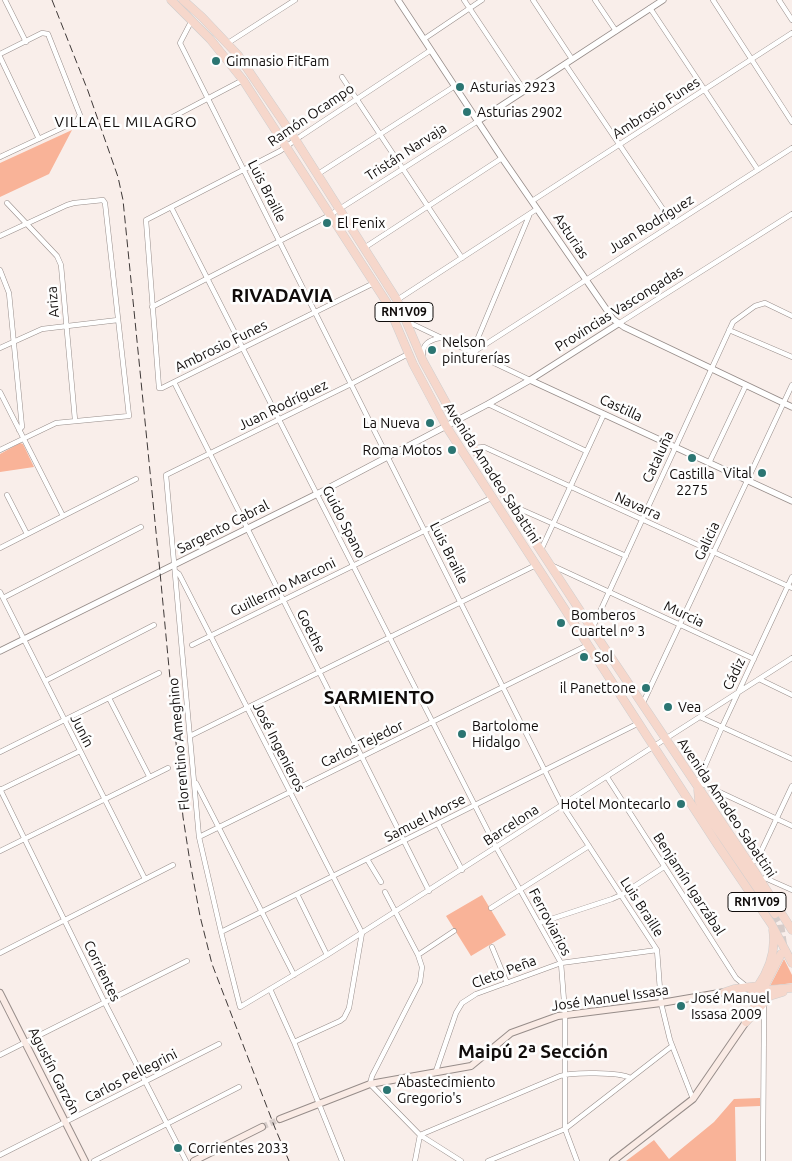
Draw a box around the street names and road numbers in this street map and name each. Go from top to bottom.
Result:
street label: Ambrosio Funes [609,74,703,142]
street label: Ramón Ocampo [265,80,357,150]
street label: Tristán Narvaja [362,120,450,184]
street label: Luis Braille [244,157,290,225]
street label: Juan Rodríguez [605,191,697,257]
street label: Asturias [550,210,592,262]
street label: Provincias Vascongadas [552,263,686,355]
street label: Ariza [43,286,63,318]
road number: RN1V09 [375,302,433,322]
street label: Ambrosio Funes [172,316,270,376]
street label: Juan Rodríguez [236,376,330,434]
street label: Castilla [597,391,645,425]
street label: Avenida Amadeo Sabattini [440,399,544,547]
street label: Cataluña [639,428,677,486]
street label: Guido Spano [319,483,369,561]
street label: Navarra [612,488,664,524]
street label: Sargento Cabral [174,497,272,557]
street label: Luis Braille [426,519,472,587]
street label: Galicia [691,519,723,563]
street label: Guillermo Marconi [228,554,338,620]
street label: Murcia [661,597,707,631]
street label: Goethe [293,607,329,655]
street label: Cádiz [719,655,749,693]
street label: Florentino Ameghino [165,677,193,811]
street label: José Ingenieros [249,699,309,795]
street label: Junín [67,712,97,750]
street label: Carlos Tejedor [318,717,406,771]
street label: Avenida Amadeo Sabattini [674,735,780,881]
street label: Samuel Morse [382,790,468,846]
street label: Barcelona [480,801,542,849]
street label: Benjamín Igarzábal [650,830,728,938]
street label: Luis Braille [617,874,667,940]
street label: Ferroviarios [525,885,575,959]
road number: RN1V09 [728,892,786,912]
street label: Corrientes [80,938,124,1004]
street label: Cleto Peña [469,952,539,992]
street label: José Manuel Issasa [550,981,670,1015]
street label: Agustín Garzón [25,1025,83,1117]
street label: Carlos Pellegrini [82,1046,180,1106]

